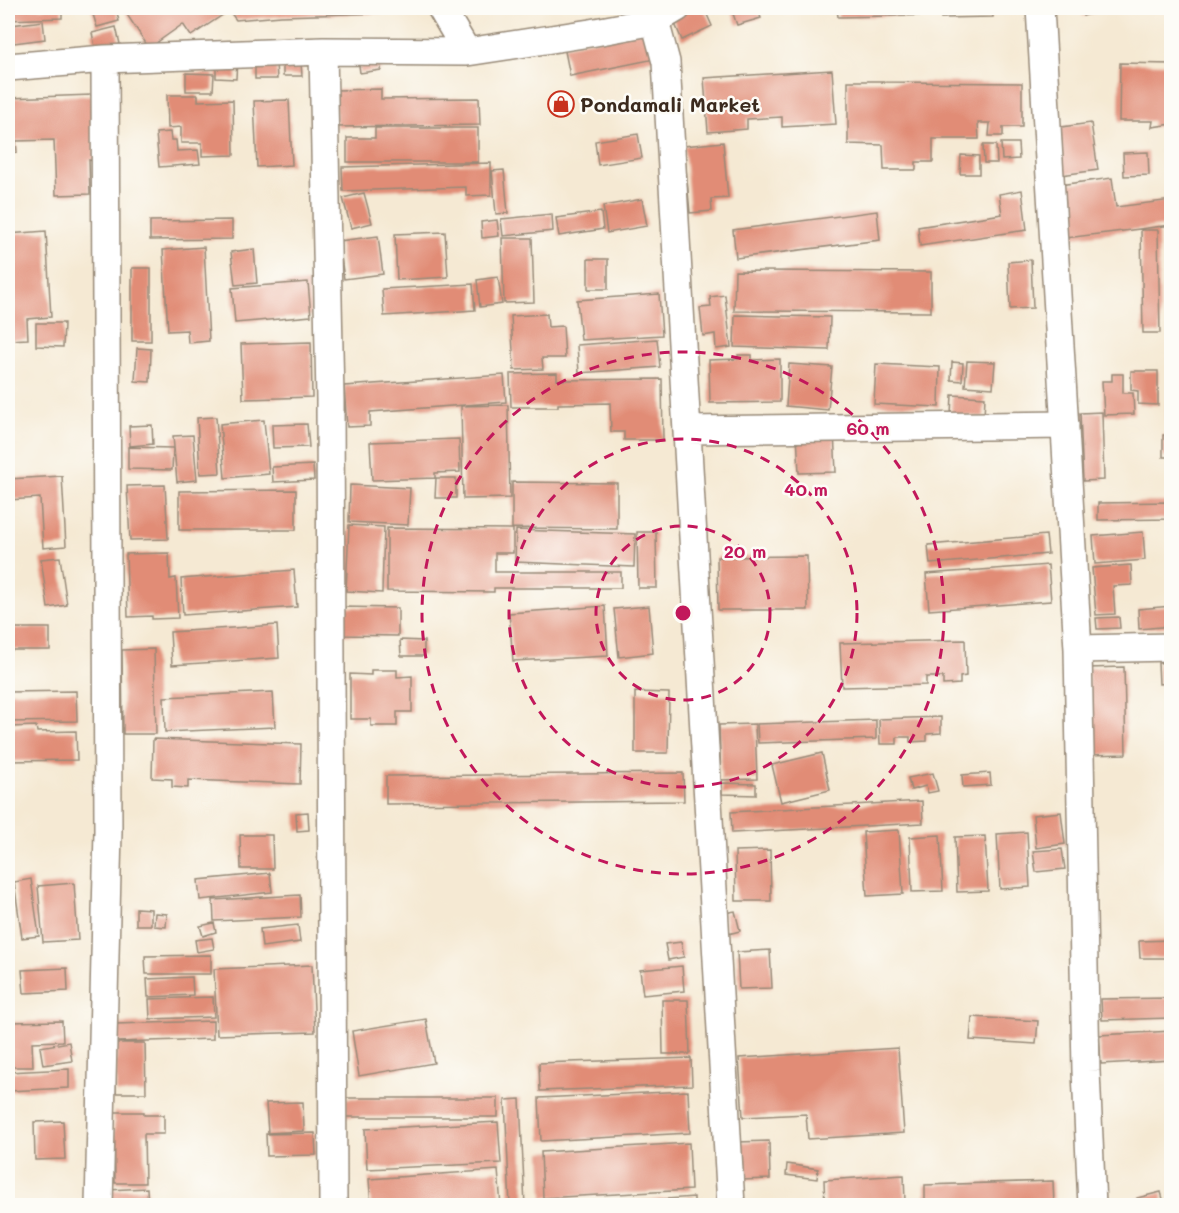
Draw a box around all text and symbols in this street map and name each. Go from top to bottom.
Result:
shop icon: Pondamali Market [546,89,576,119]
place label: Pondamali Market [580,91,760,117]
text: 60 m [846,416,890,440]
text: 40 m [784,477,828,501]
text: 20 m [724,539,766,563]
centre of rings [673,603,693,623]

